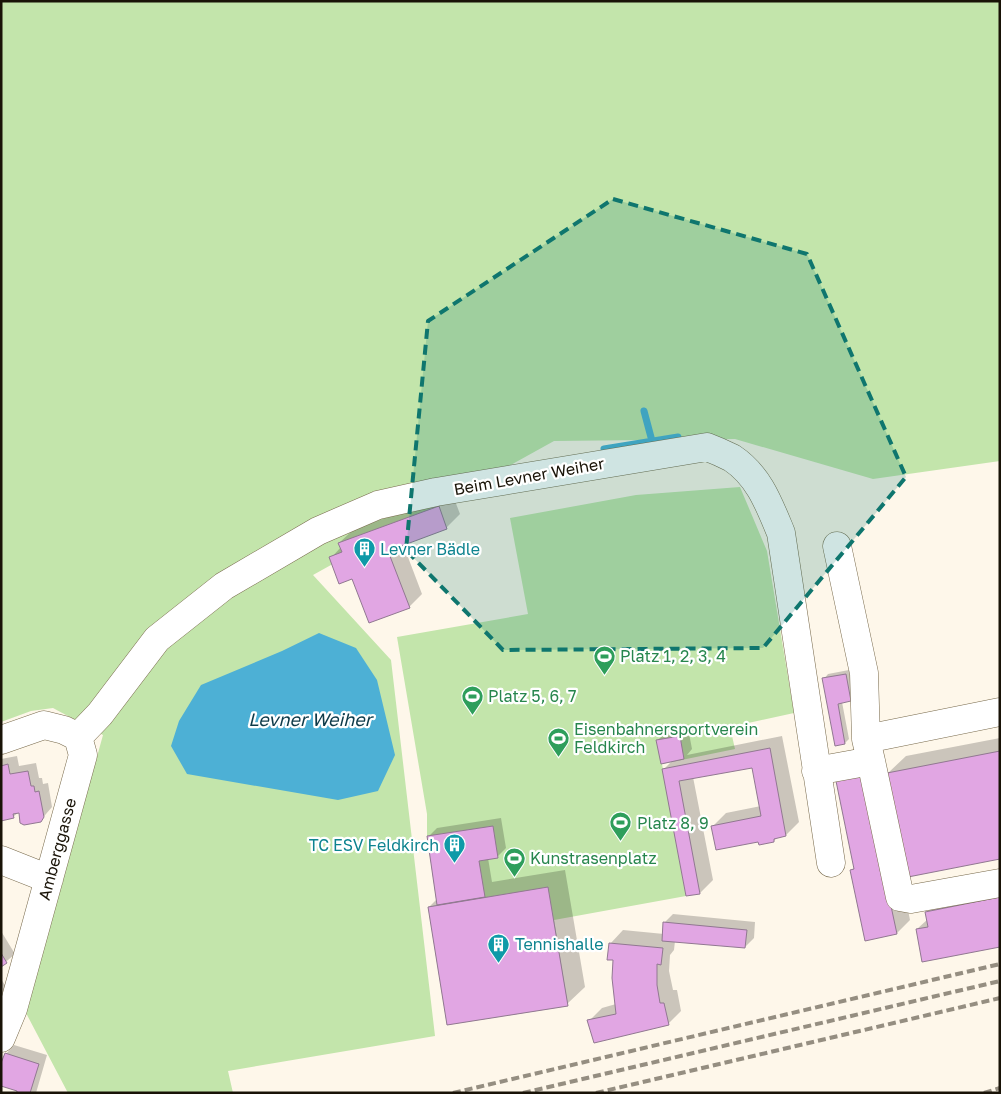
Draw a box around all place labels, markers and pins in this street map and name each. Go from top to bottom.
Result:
building icon: Levner Bädle [352,537,376,568]
place label: Levner Bädle [380,539,480,559]
sports icon: Platz 1, 2, 3, 4 [592,644,616,675]
place label: Platz 1, 2, 3, 4 [620,646,726,666]
sports icon: Platz 5, 6, 7 [460,684,484,715]
place label: Platz 5, 6, 7 [488,686,576,706]
place label: Eisenbahnersportverein Feldkirch [574,719,758,757]
sports icon: Eisenbahnersportverein Feldkirch [546,726,570,757]
sports icon: Platz 8, 9 [609,811,633,842]
place label: Platz 8, 9 [637,813,709,833]
building icon: TC ESV Feldkirch [443,833,467,864]
place label: TC ESV Feldkirch [309,835,439,855]
sports icon: Kunstrasenplatz [502,846,526,877]
place label: Kunstrasenplatz [530,848,657,868]
building icon: Tennishalle [487,932,511,963]
place label: Tennishalle [515,934,603,954]

